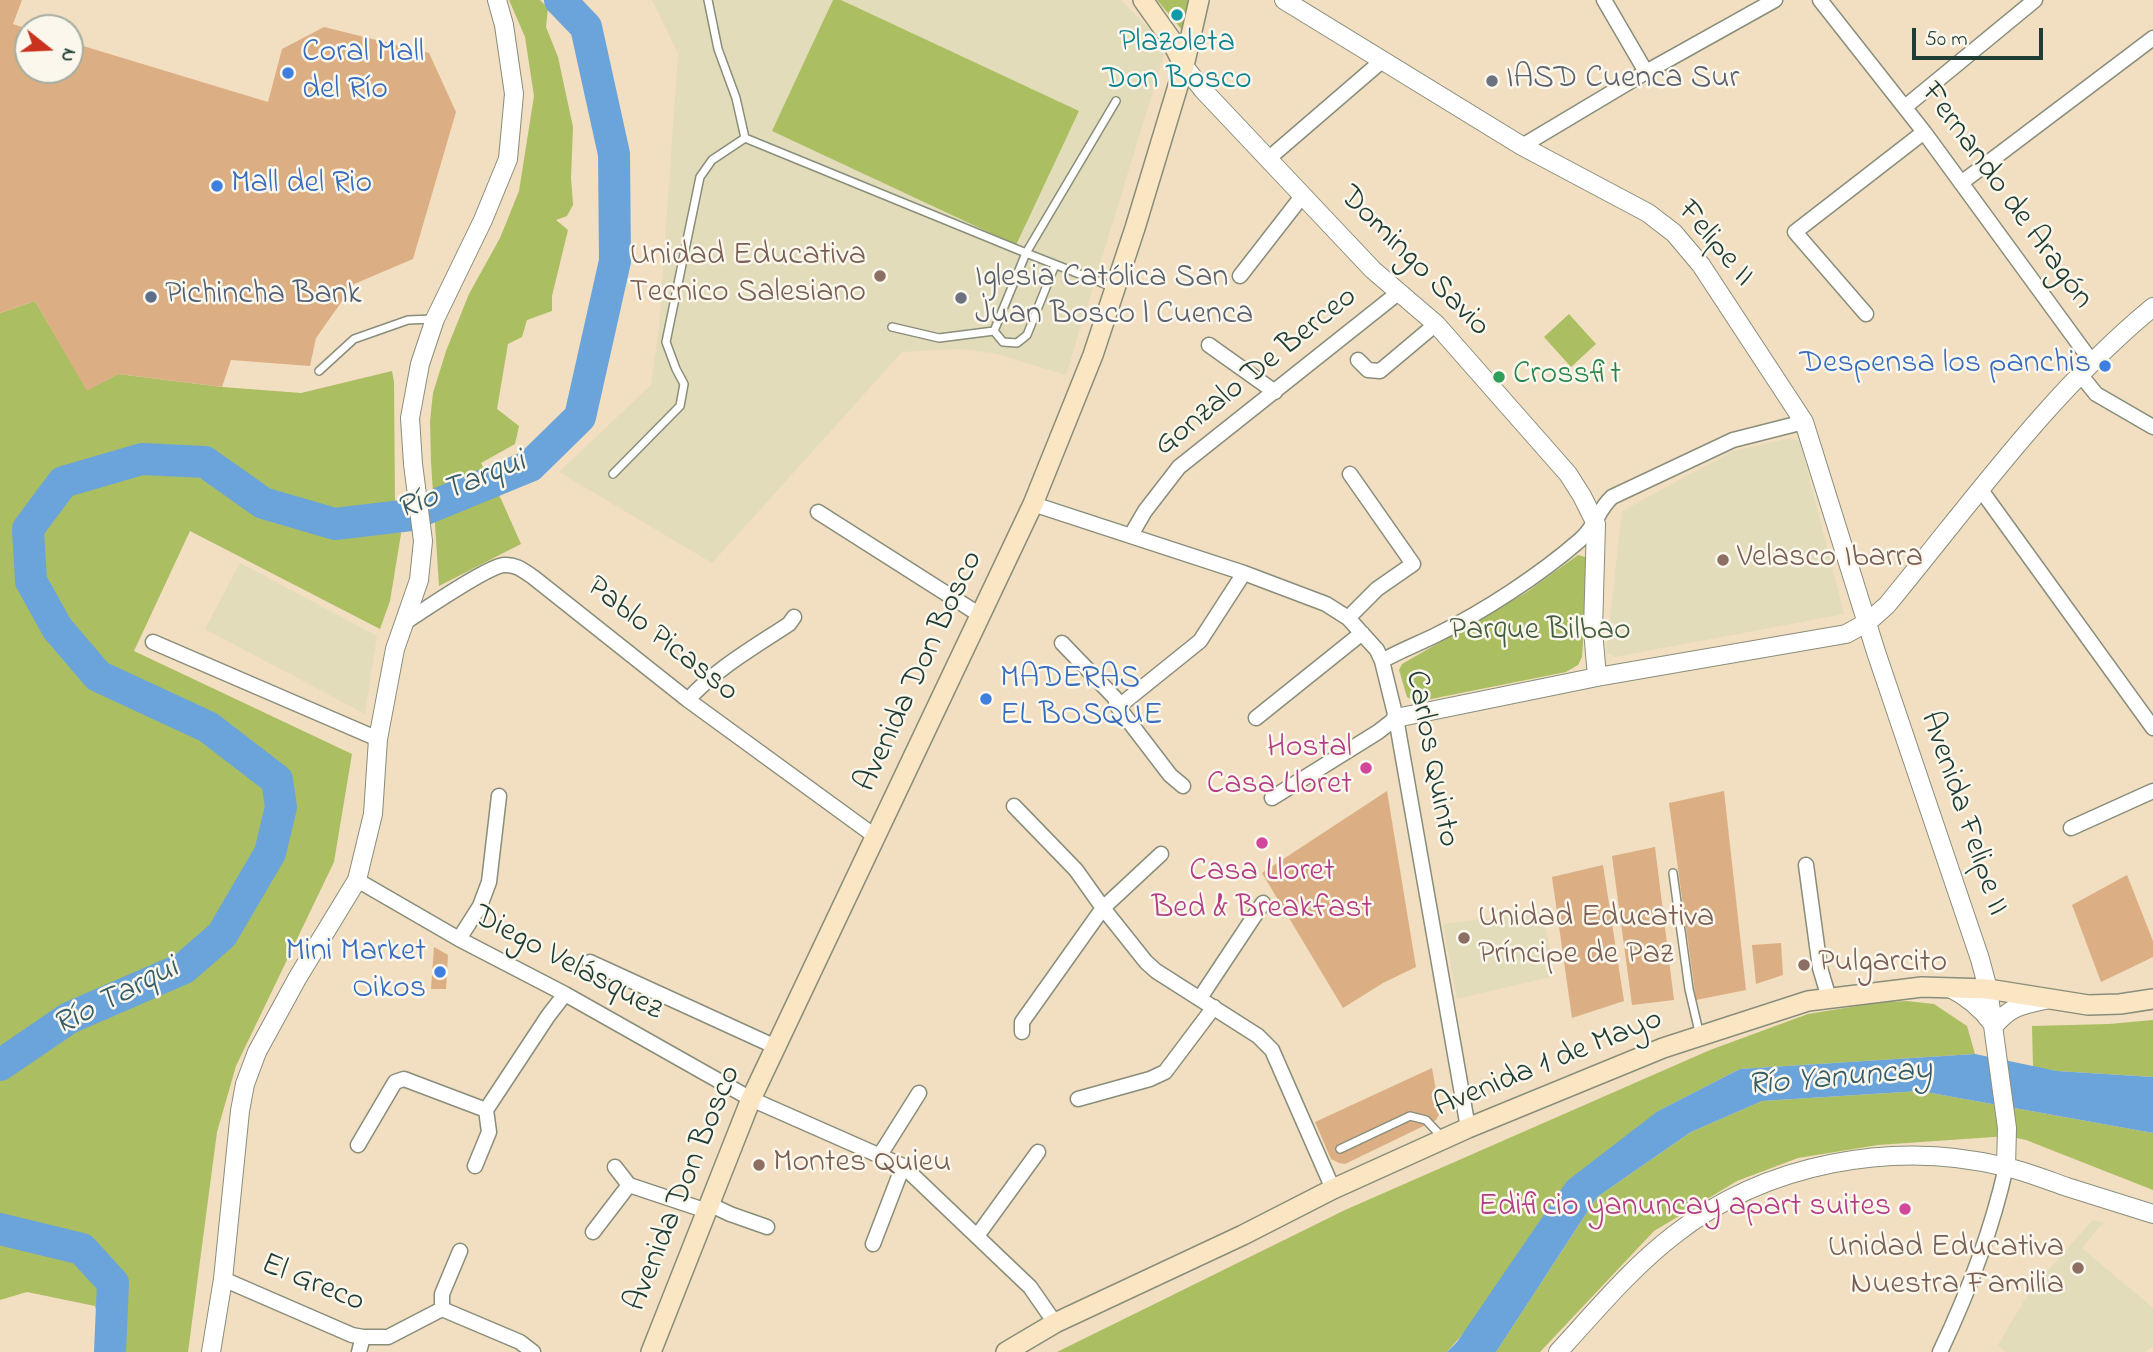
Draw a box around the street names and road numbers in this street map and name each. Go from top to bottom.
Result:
street label: Fernando de Aragón [1910,76,2100,318]
street label: Domingo Savio [1329,179,1497,347]
street label: Felipe II [1667,194,1761,296]
street label: Gonzalo De Berceo [1148,279,1366,467]
street label: Avenida Don Bosco [848,545,994,799]
street label: Pablo Picasso [577,570,745,712]
street label: Carlos Quinto [1394,668,1466,850]
street label: Avenida Felipe II [1909,707,2015,921]
street label: Diego Velásquez [466,899,668,1031]
street label: Avenida 1 de Mayo [1429,1002,1669,1128]
street label: Avenida Don Bosco [618,1061,752,1317]
street label: El Greco [255,1247,369,1323]

